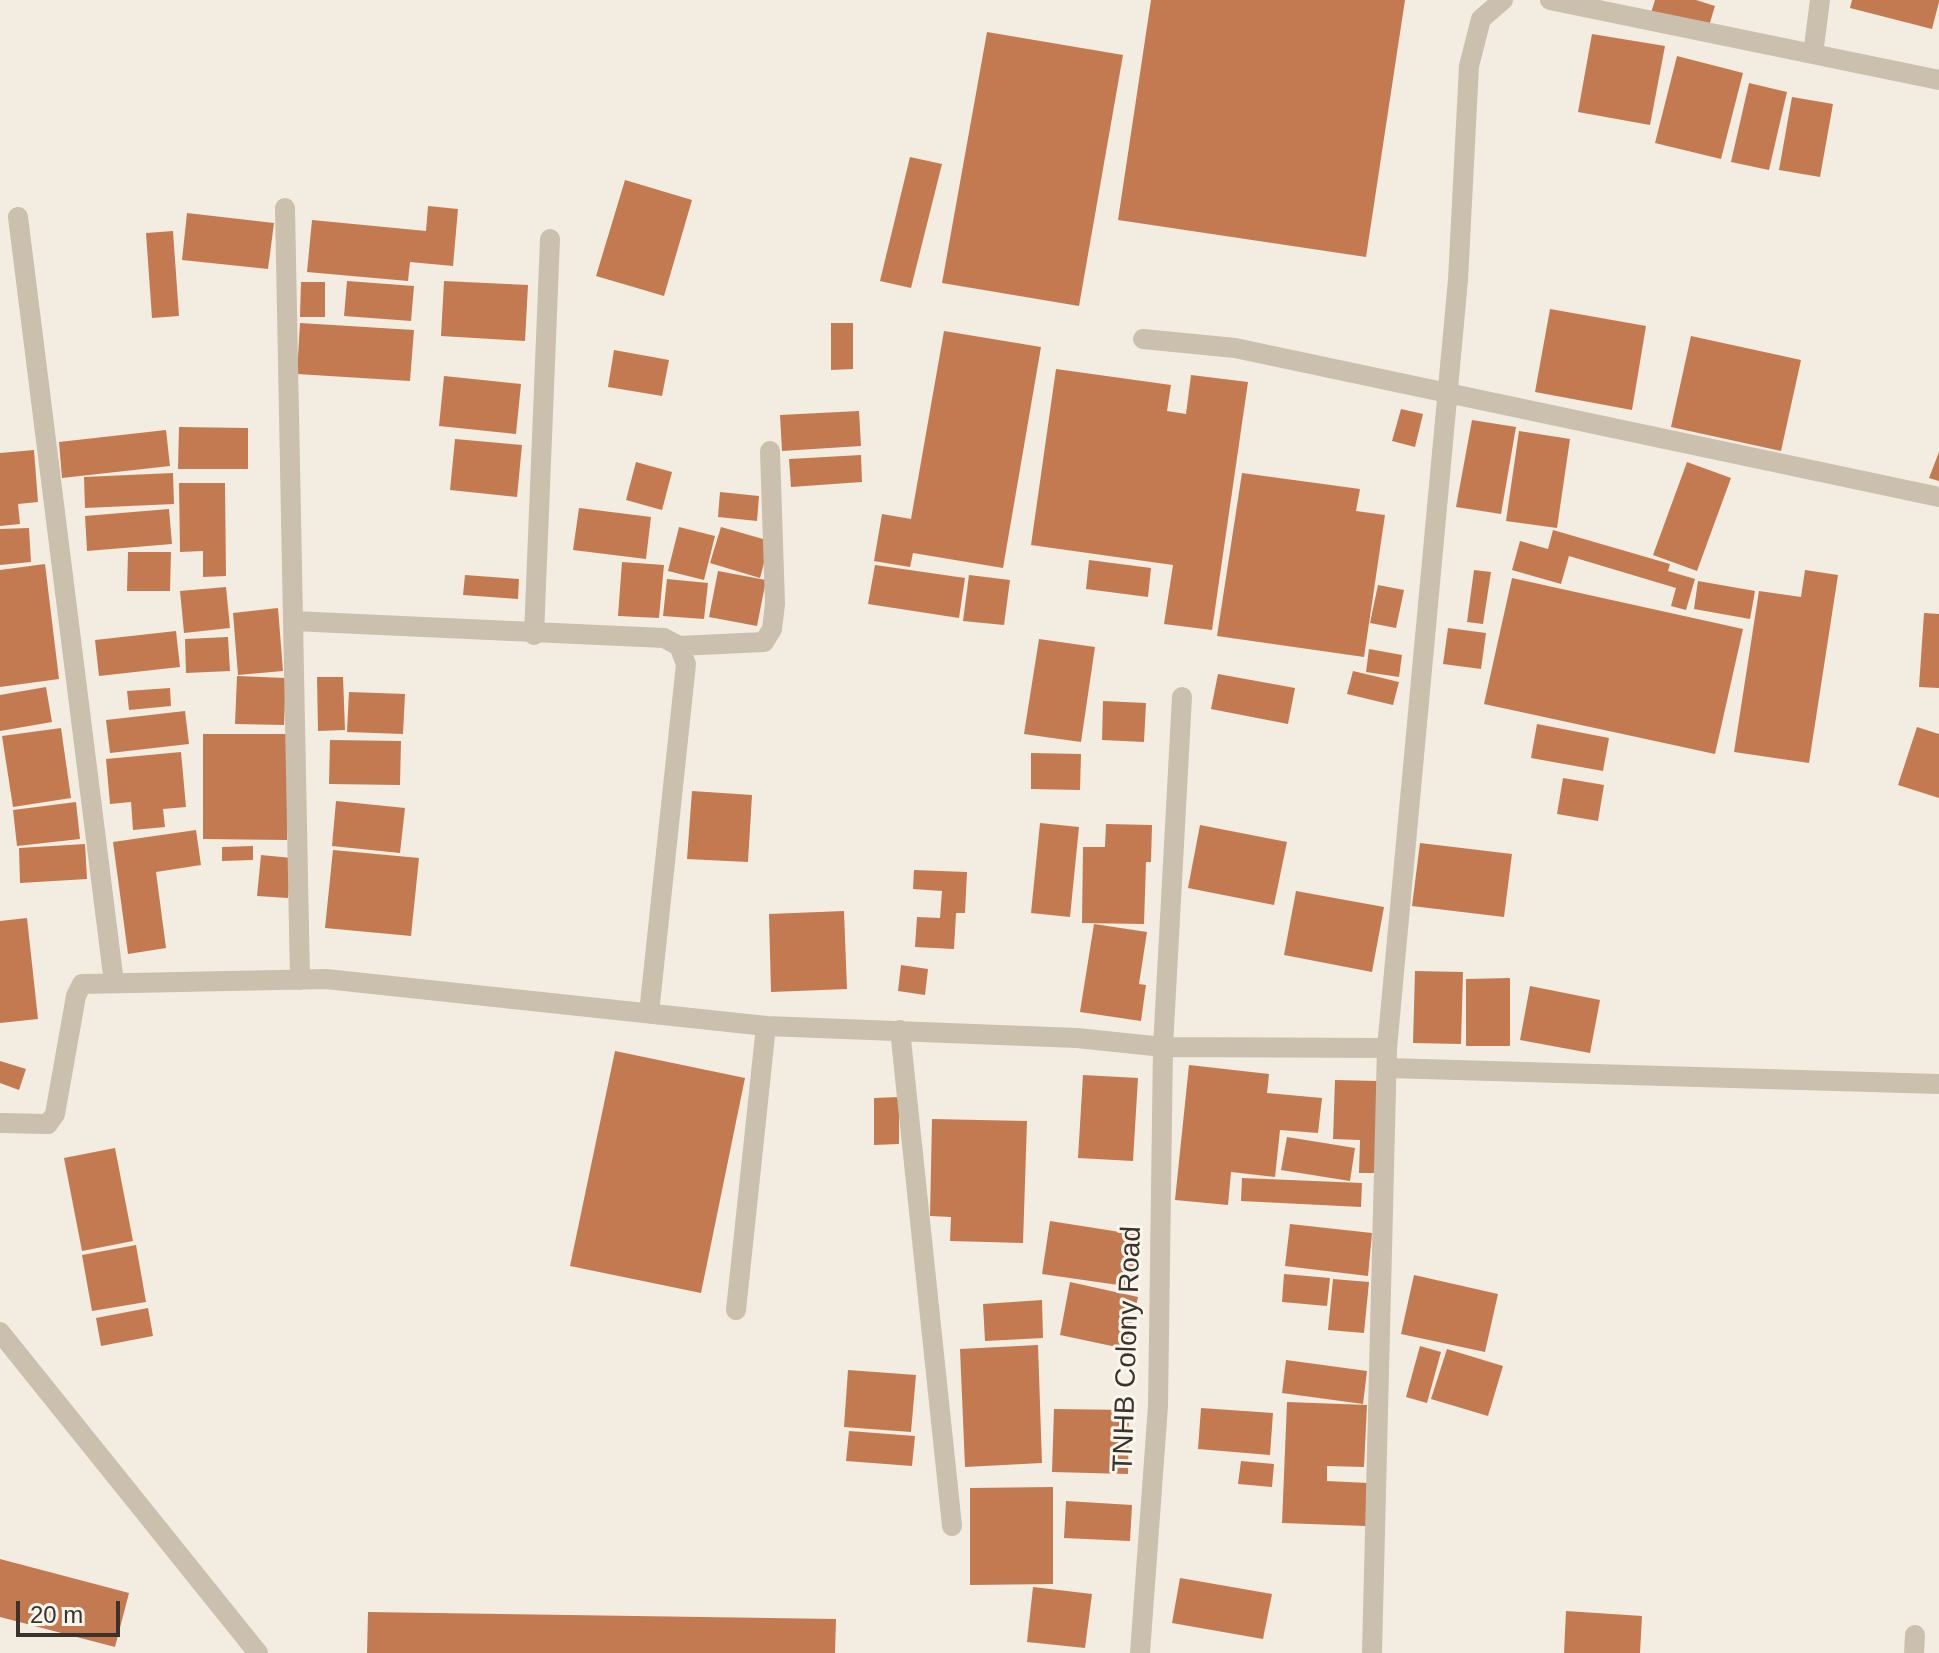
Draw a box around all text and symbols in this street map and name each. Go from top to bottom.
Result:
street label: TNHB Colony Road [1107,1226,1149,1472]
scale bar [20,1585,124,1635]
text: 20 m [30,1601,83,1628]

